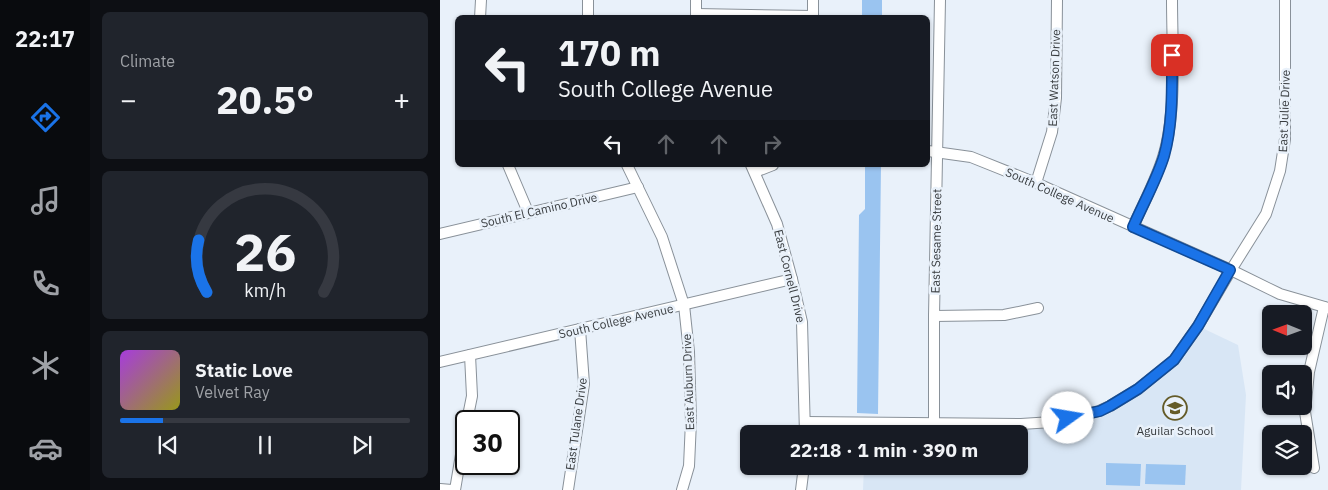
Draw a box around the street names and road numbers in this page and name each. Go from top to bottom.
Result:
street label: East Watson Drive [1045,29,1063,127]
street label: East Julie Drive [1275,69,1293,153]
street label: South College Avenue [1003,164,1117,226]
street label: East Sesame Street [928,188,944,294]
street label: South El Camino Drive [479,189,599,231]
street label: East Cornell Drive [771,228,809,324]
street label: South College Avenue [557,300,675,342]
street label: East Auburn Drive [679,333,697,430]
street label: East Tulane Drive [562,376,590,471]

